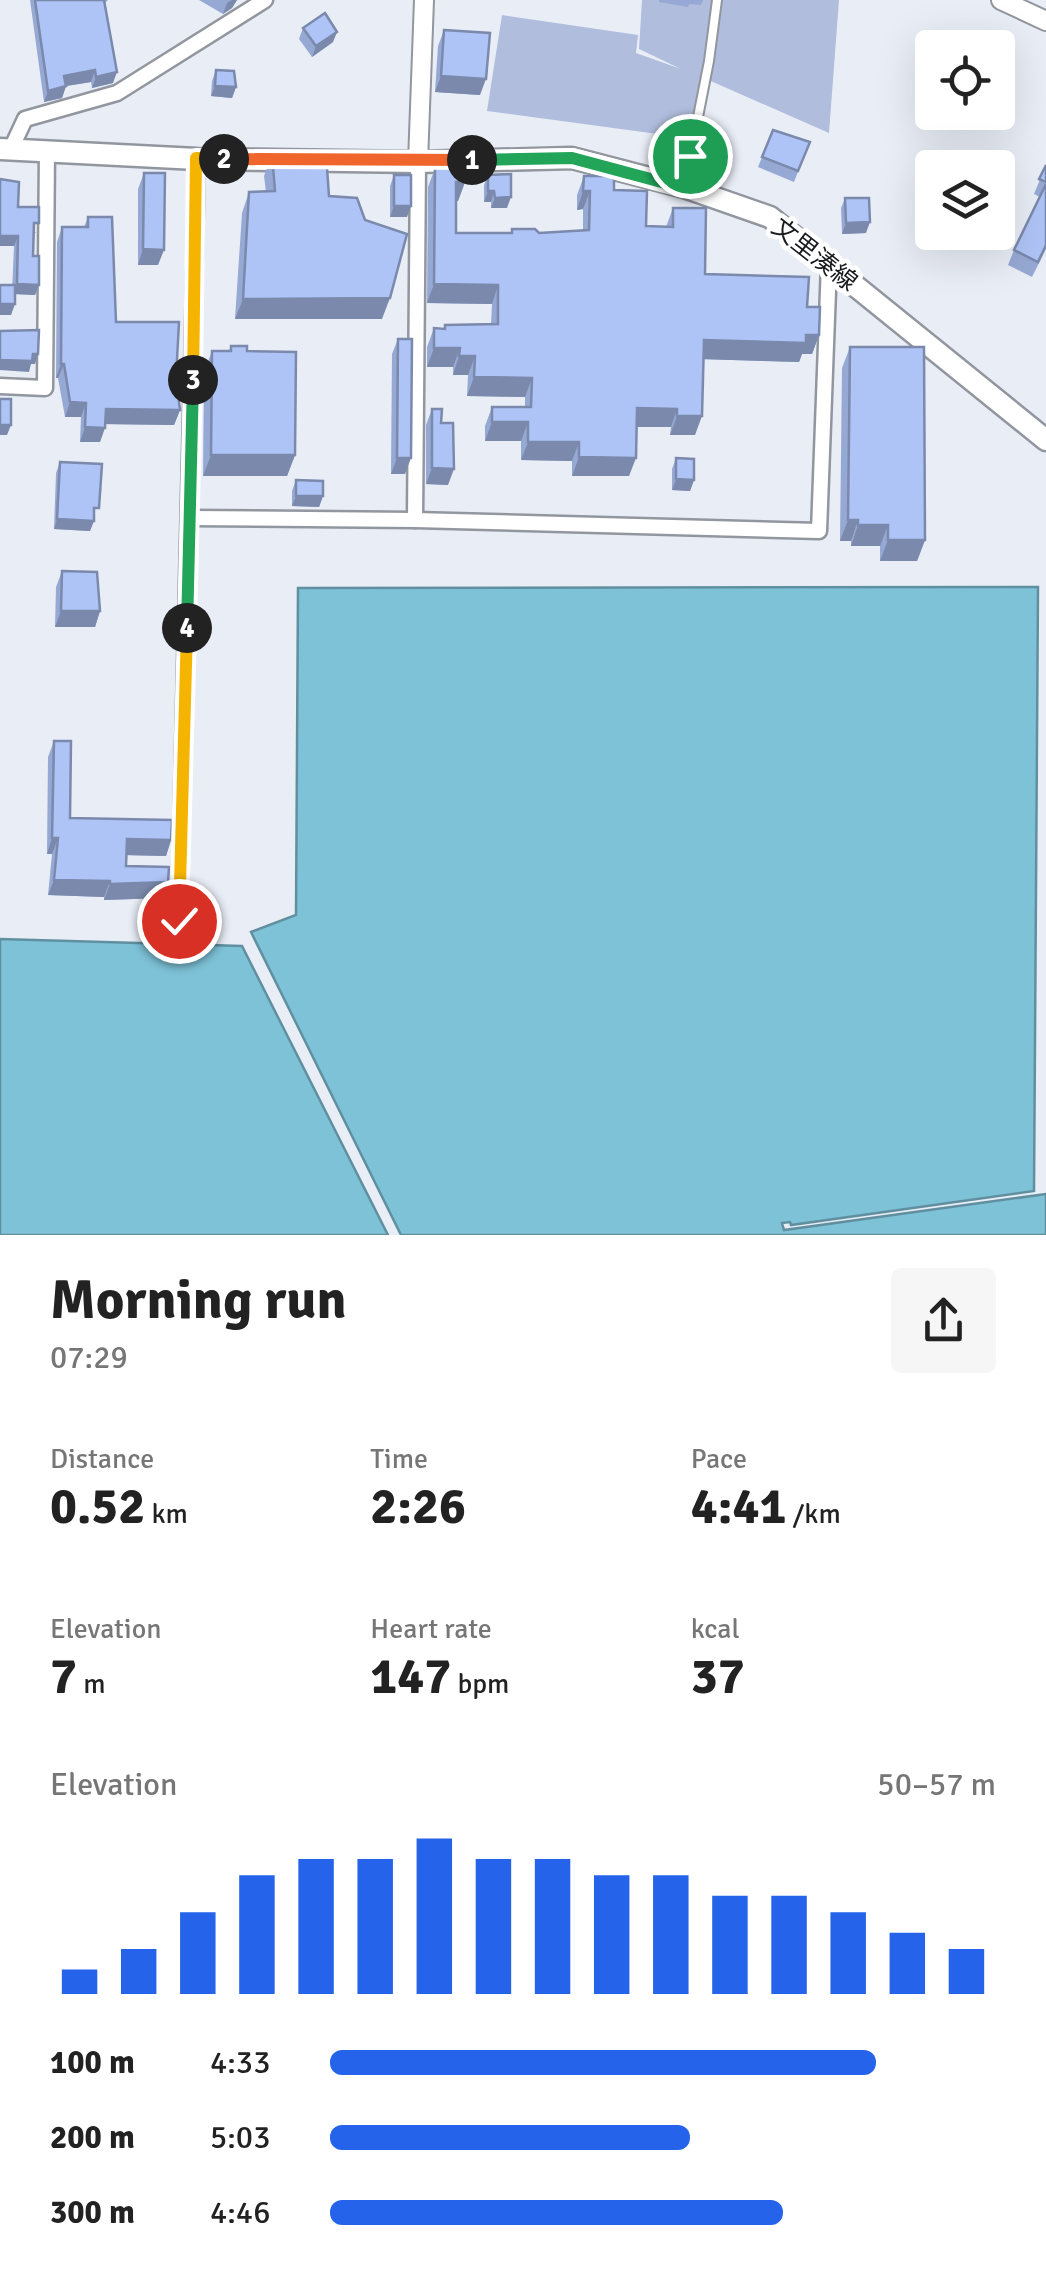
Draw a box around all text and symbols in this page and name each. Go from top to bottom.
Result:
map controls [915,30,1015,250]
button: locate [915,30,1015,130]
pin [648,114,733,199]
icon: arrive [663,129,718,184]
pin: 2 [199,134,249,184]
pin: 1 [447,135,497,185]
text: 2 [216,142,232,176]
text: 1 [464,143,480,177]
button: layers [915,150,1015,250]
street label: 文里湊線 [766,211,864,297]
pin: 3 [168,355,218,405]
text: 3 [185,363,201,397]
pin: 4 [162,603,212,653]
text: 4 [179,611,195,645]
pin [137,879,222,964]
icon: check [152,894,207,949]
text: Morning run [50,1266,347,1334]
button: share [891,1268,996,1373]
text: 07:29 [50,1338,128,1377]
text: Distance [50,1442,154,1476]
text: Time [370,1442,428,1476]
text: Pace [691,1442,747,1476]
text: 0.52 [50,1476,145,1538]
text: 2:26 [370,1476,466,1538]
text: 4:41 [691,1476,786,1538]
text: km [145,1497,188,1531]
text: /km [786,1497,841,1531]
text: Elevation [50,1612,162,1646]
text: Heart rate [370,1612,492,1646]
text: kcal [691,1612,740,1646]
text: 7 [50,1646,77,1708]
text: 147 [370,1646,451,1708]
text: 37 [691,1646,745,1708]
text: m [77,1667,106,1701]
text: bpm [451,1667,509,1701]
text: Elevation [50,1765,177,1804]
text: 50–57 m [877,1765,996,1804]
text: 100 m [50,2043,135,2082]
text: 4:33 [210,2043,270,2082]
text: 200 m [50,2118,135,2157]
text: 5:03 [210,2118,270,2157]
text: 300 m [50,2193,135,2232]
text: 4:46 [210,2193,270,2232]

